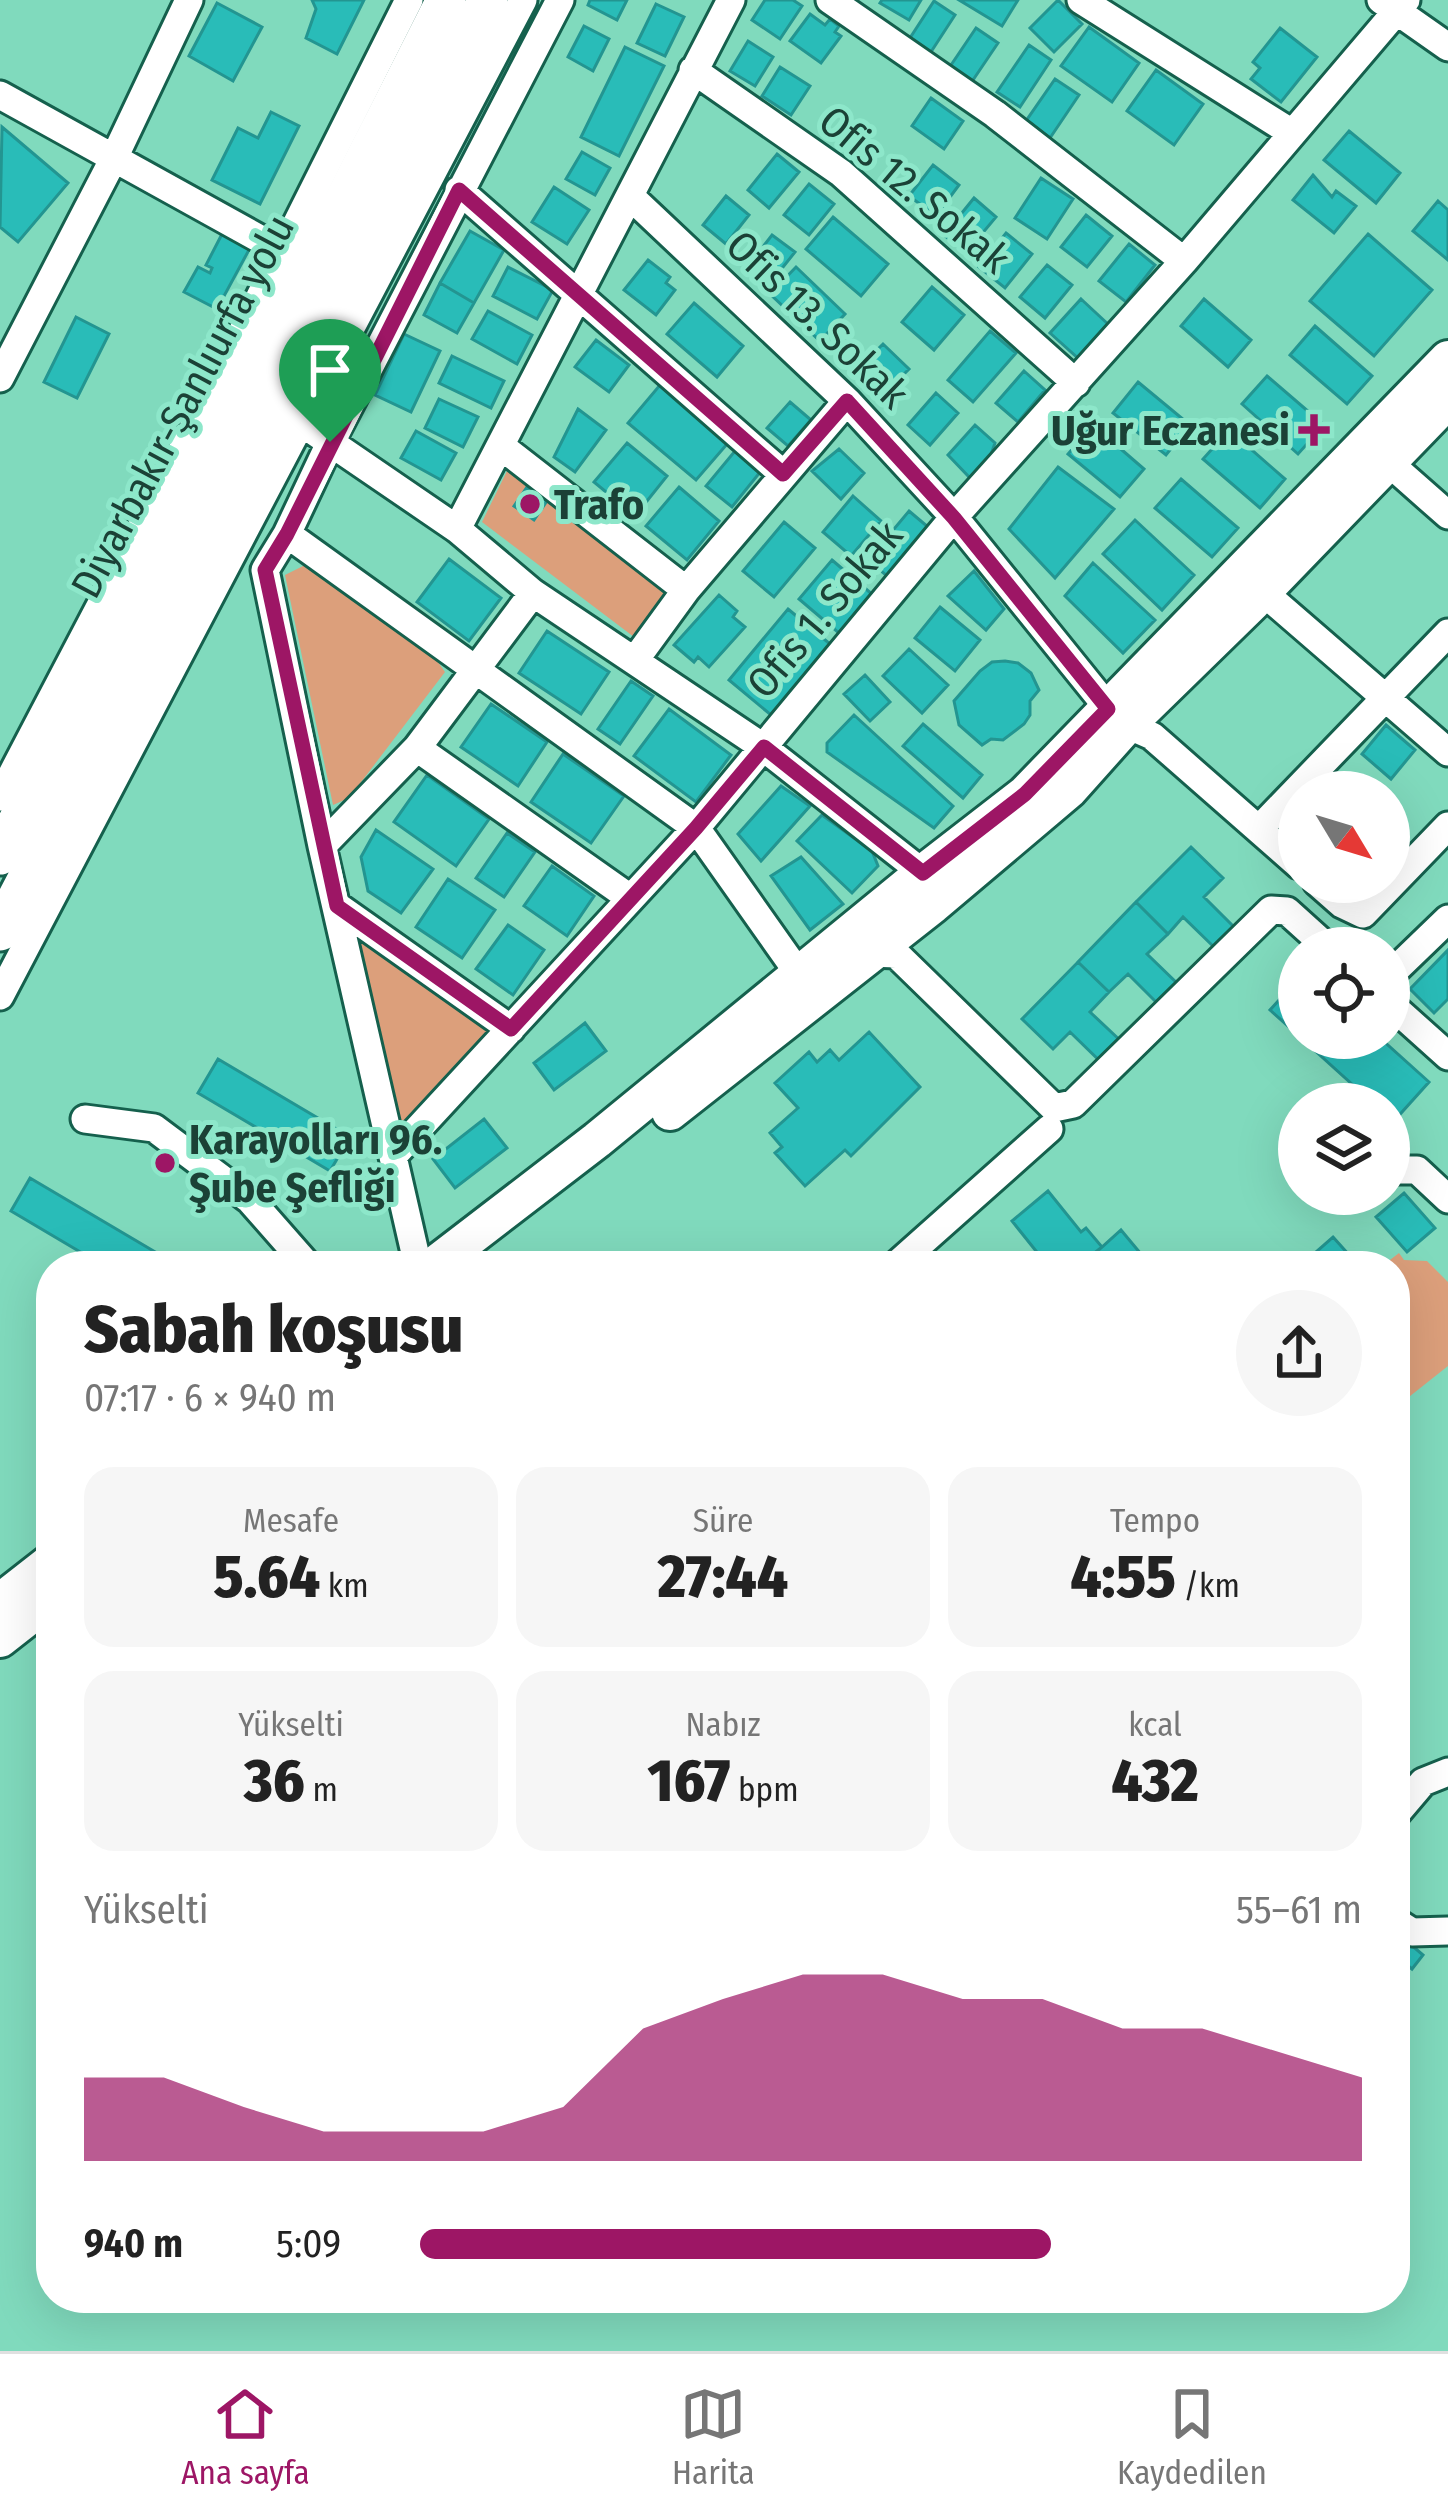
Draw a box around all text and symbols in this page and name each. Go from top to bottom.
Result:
street label: Ofis 12. Sokak [809,96,1020,284]
street label: Diyarbakır-Şanlıurfa yolu [61,207,305,606]
street label: Ofis 13. Sokak [716,221,919,419]
pin [279,319,381,442]
icon: arrive [297,337,363,403]
place label: Uğur Eczanesi [1051,406,1290,456]
marker: Uğur Eczanesi [1301,417,1327,443]
place label: Trafo [554,480,644,530]
marker: Trafo [517,491,543,517]
street label: Ofis 1. Sokak [737,511,913,708]
north arrow [1278,771,1410,903]
map controls [1278,771,1410,1215]
button: locate [1278,927,1410,1059]
button: layers [1278,1083,1410,1215]
place label: Karayolları 96. Şube Şefliği [189,1115,442,1213]
marker: Karayolları 96. Şube Şefliği [152,1150,178,1176]
text: Sabah koşusu [84,1290,463,1369]
button: share [1236,1290,1362,1416]
text: 07:17 · 6 × 940 m [84,1375,336,1421]
text: Mesafe [243,1501,339,1541]
text: Süre [693,1501,753,1541]
text: Tempo [1110,1501,1200,1541]
text: 5.64 [213,1541,320,1613]
text: 27:44 [658,1541,788,1613]
text: 4:55 [1070,1541,1176,1613]
text: km [320,1566,369,1606]
text: /km [1176,1566,1240,1606]
text: Yükselti [238,1705,344,1745]
text: Nabız [685,1705,761,1745]
text: kcal [1128,1705,1182,1745]
text: 36 [244,1745,305,1817]
text: 167 [647,1745,730,1817]
text: 432 [1111,1745,1199,1817]
text: m [305,1770,338,1810]
text: bpm [730,1770,799,1810]
text: Yükselti [84,1887,209,1933]
text: 55–61 m [1236,1887,1362,1933]
text: 940 m [84,2221,183,2267]
text: 5:09 [276,2221,341,2267]
tab: Ana sayfa [181,2381,310,2493]
tab: Harita [672,2381,755,2493]
tab: Kaydedilen [1117,2381,1267,2493]

